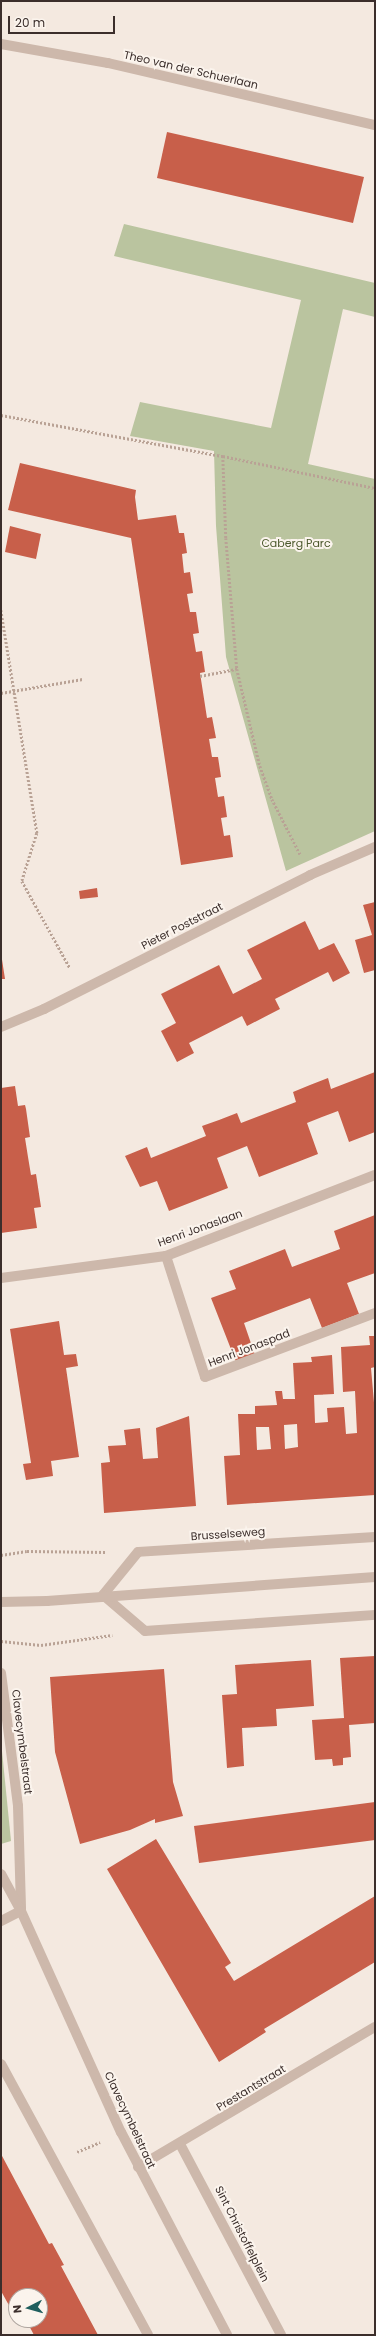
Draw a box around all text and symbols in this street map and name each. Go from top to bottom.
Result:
scale bar [10,8,117,34]
text: 20 m [15,14,45,31]
street label: Theo van der Schuerlaan [123,48,259,92]
park label: Caberg Parc [261,536,331,550]
street label: Pieter Poststraat [139,900,225,952]
street label: Henri Jonaslaan [156,1207,244,1249]
street label: Henri Jonaspad [206,1326,292,1370]
street label: Brusselseweg [190,1525,266,1543]
street label: Clavecymbelstraat [9,1689,35,1795]
street label: Prestantstraat [214,2062,288,2114]
street label: Clavecymbelstraat [102,2069,158,2171]
street label: Sint Christoffelplein [212,2184,272,2284]
north arrow [8,2288,48,2328]
text: N [9,2304,25,2314]

